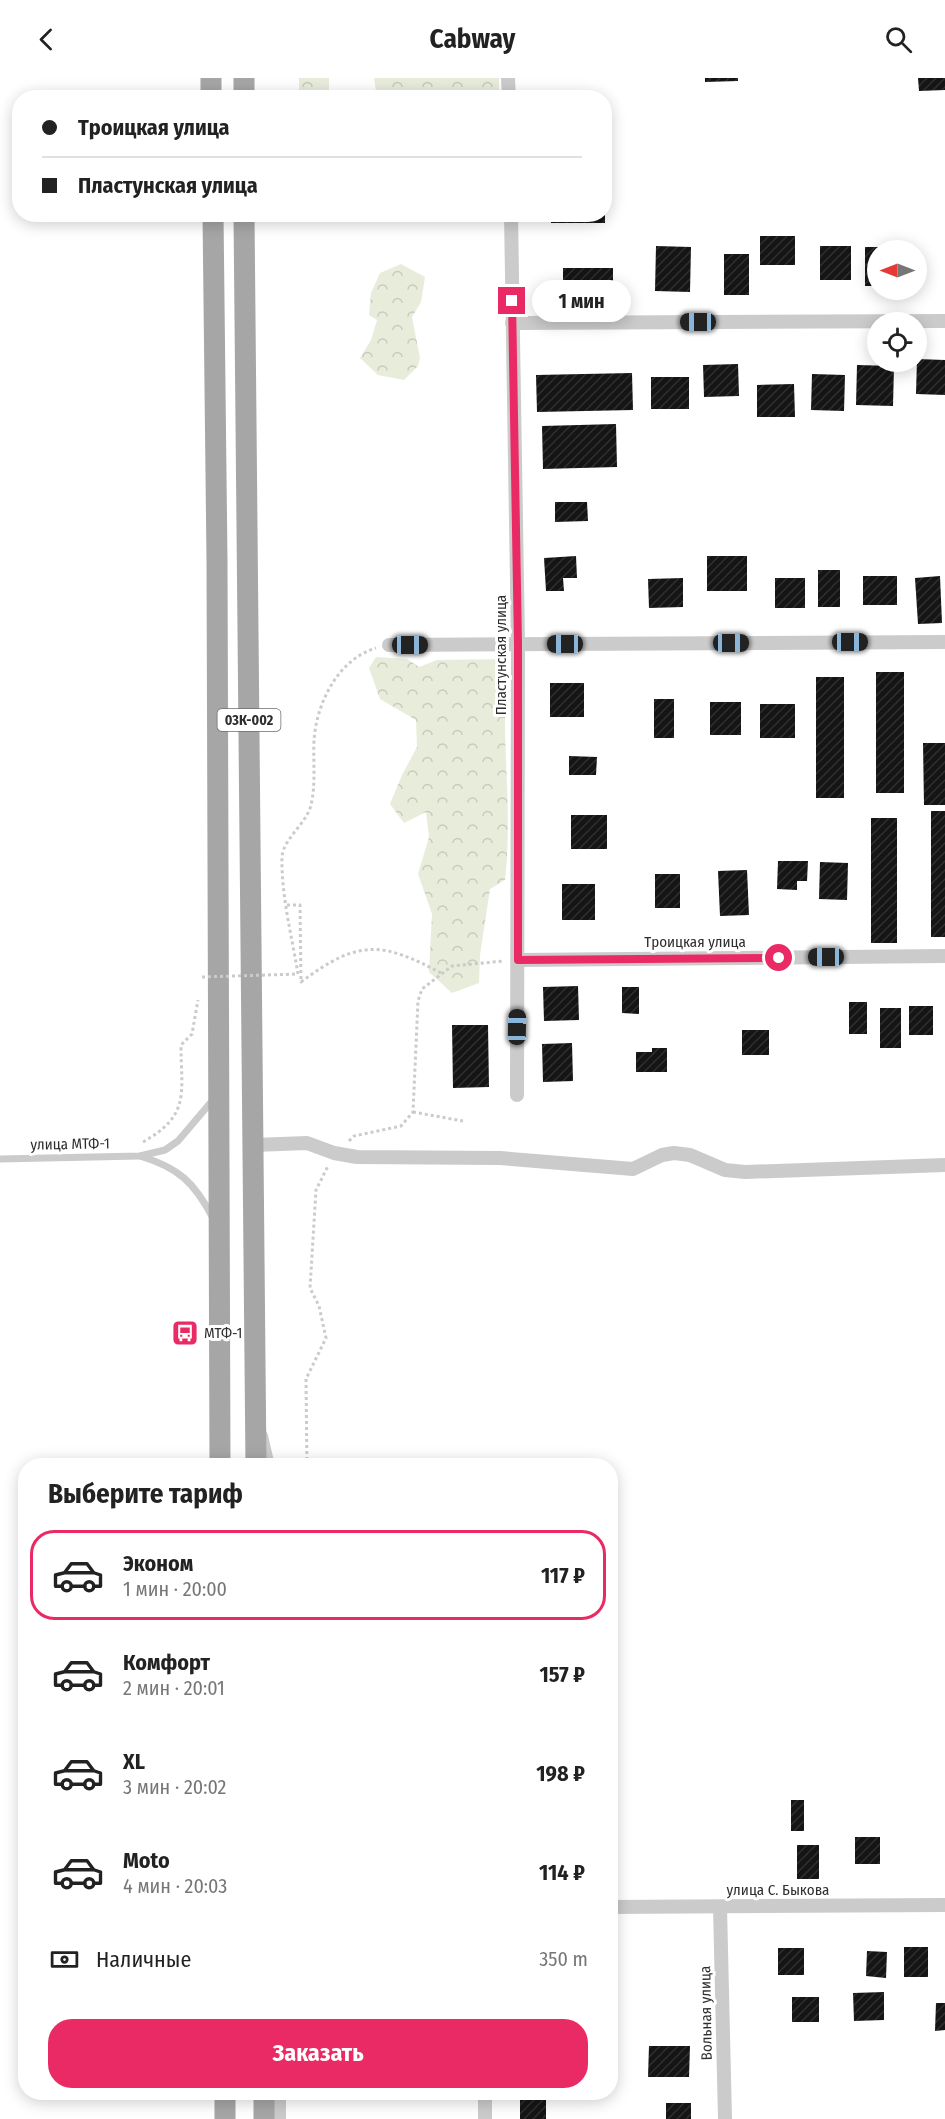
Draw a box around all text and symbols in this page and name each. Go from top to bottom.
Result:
icon: back [30,23,63,56]
text: Cabway [430,23,515,55]
icon: search [882,23,915,56]
text: Троицкая улица [78,114,230,141]
text: Пластунская улица [78,172,258,199]
north arrow [867,240,927,300]
map controls [867,240,927,372]
callout: 1 мин [533,280,632,322]
route end [498,287,525,314]
text: 1 мин [558,289,605,313]
button: locate [867,312,927,372]
car [680,313,716,331]
street label: Пластунская улица [492,595,510,715]
car [832,633,868,651]
car [713,634,749,652]
car [547,635,583,653]
car [392,636,428,654]
road number: 03К-002 [218,709,280,731]
street label: Троицкая улица [644,933,746,951]
route start [765,944,792,971]
car [808,948,844,966]
car [508,1009,526,1045]
street label: улица МТФ-1 [30,1134,110,1154]
bus stop icon: МТФ-1 [170,1318,200,1348]
place label: МТФ-1 [204,1324,242,1342]
text: Выберите тариф [48,1478,243,1510]
icon: car [51,1548,105,1602]
text: Эконом [123,1550,193,1577]
text: 117 ₽ [541,1562,585,1589]
text: 1 мин · 20:00 [123,1577,227,1601]
icon: car [51,1647,105,1701]
text: Комфорт [123,1649,210,1676]
text: 157 ₽ [540,1661,585,1688]
text: 2 мин · 20:01 [123,1676,225,1700]
icon: car [51,1746,105,1800]
text: XL [123,1748,145,1775]
text: 198 ₽ [536,1760,585,1787]
text: 3 мин · 20:02 [123,1775,226,1799]
icon: car [51,1845,105,1899]
text: Moto [123,1847,170,1874]
text: 114 ₽ [539,1859,585,1886]
text: 4 мин · 20:03 [123,1874,227,1898]
street label: улица С. Быкова [727,1881,829,1899]
icon: cash [48,1943,81,1976]
text: Наличные [96,1946,191,1973]
text: 350 m [539,1947,588,1971]
street label: Вольная улица [696,1966,716,2060]
button: Заказать [48,2019,588,2088]

